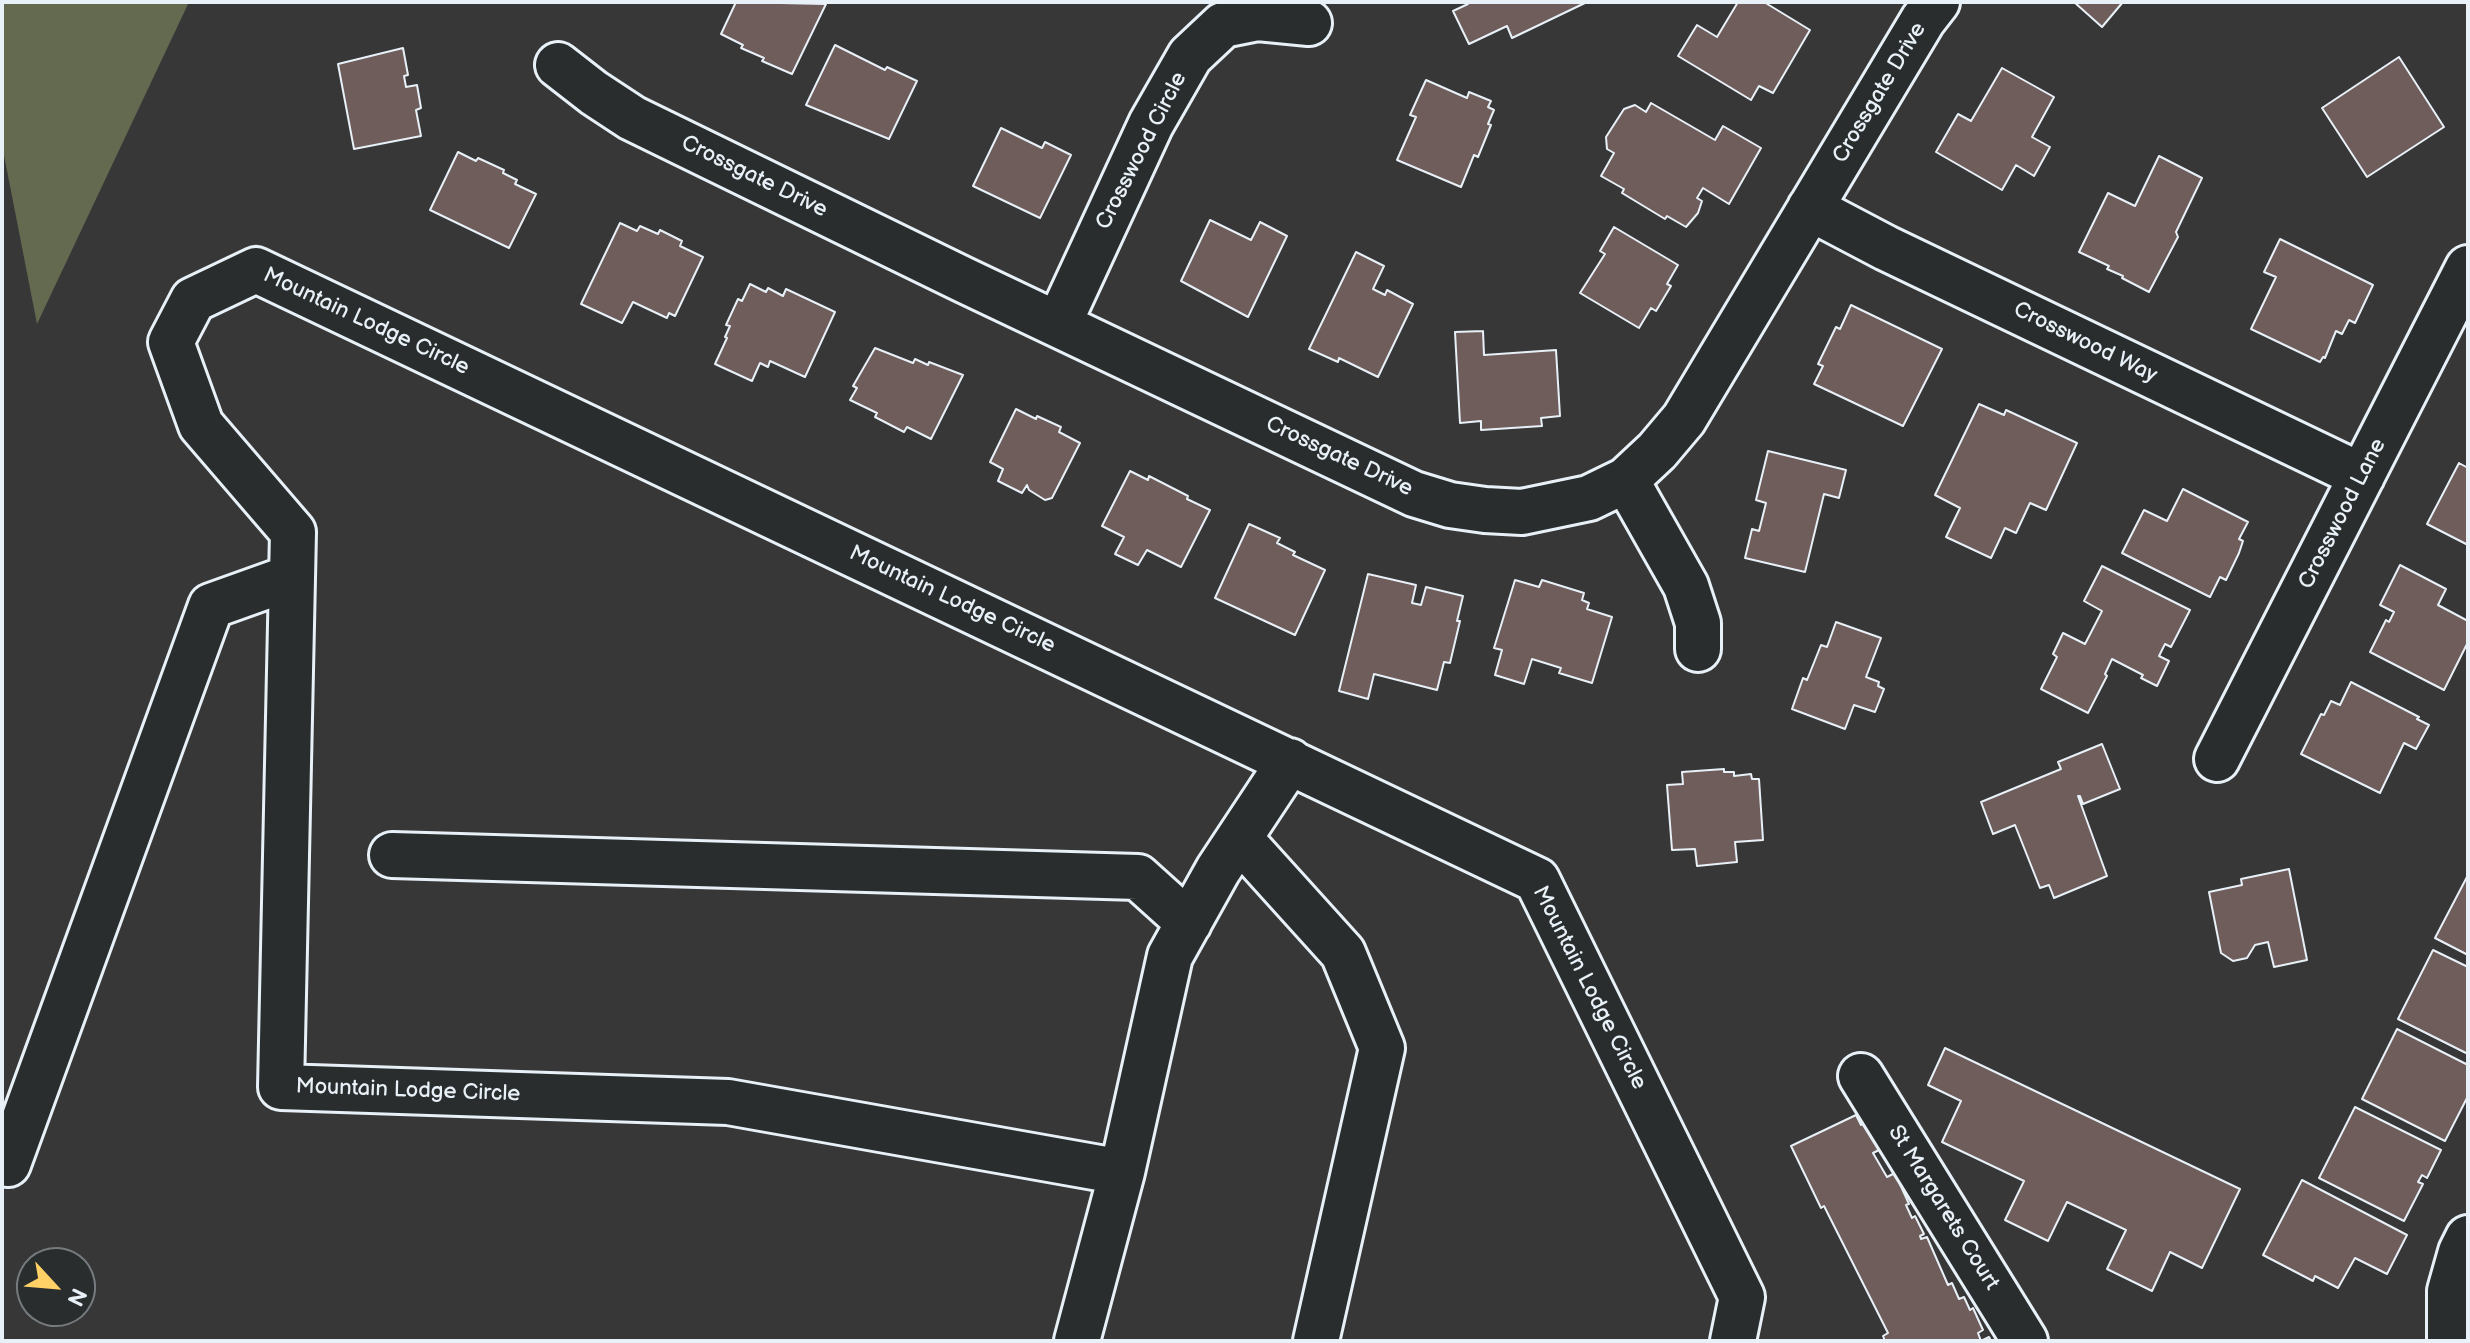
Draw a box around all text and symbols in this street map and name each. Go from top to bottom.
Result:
street label: Crossgate Drive [1828,18,1932,168]
street label: Crosswood Circle [1091,68,1193,234]
street label: Crossgate Drive [677,130,831,224]
street label: Mountain Lodge Circle [259,263,473,381]
street label: Crosswood Way [2009,297,2161,389]
street label: Crossgate Drive [1261,411,1417,503]
street label: Crosswood Lane [2294,434,2392,594]
street label: Mountain Lodge Circle [845,541,1059,659]
street label: Mountain Lodge Circle [1526,882,1652,1094]
street label: Mountain Lodge Circle [295,1074,521,1108]
street label: St Margarets Court [1882,1121,2004,1295]
north arrow [16,1247,96,1327]
text: N [60,1284,92,1310]

